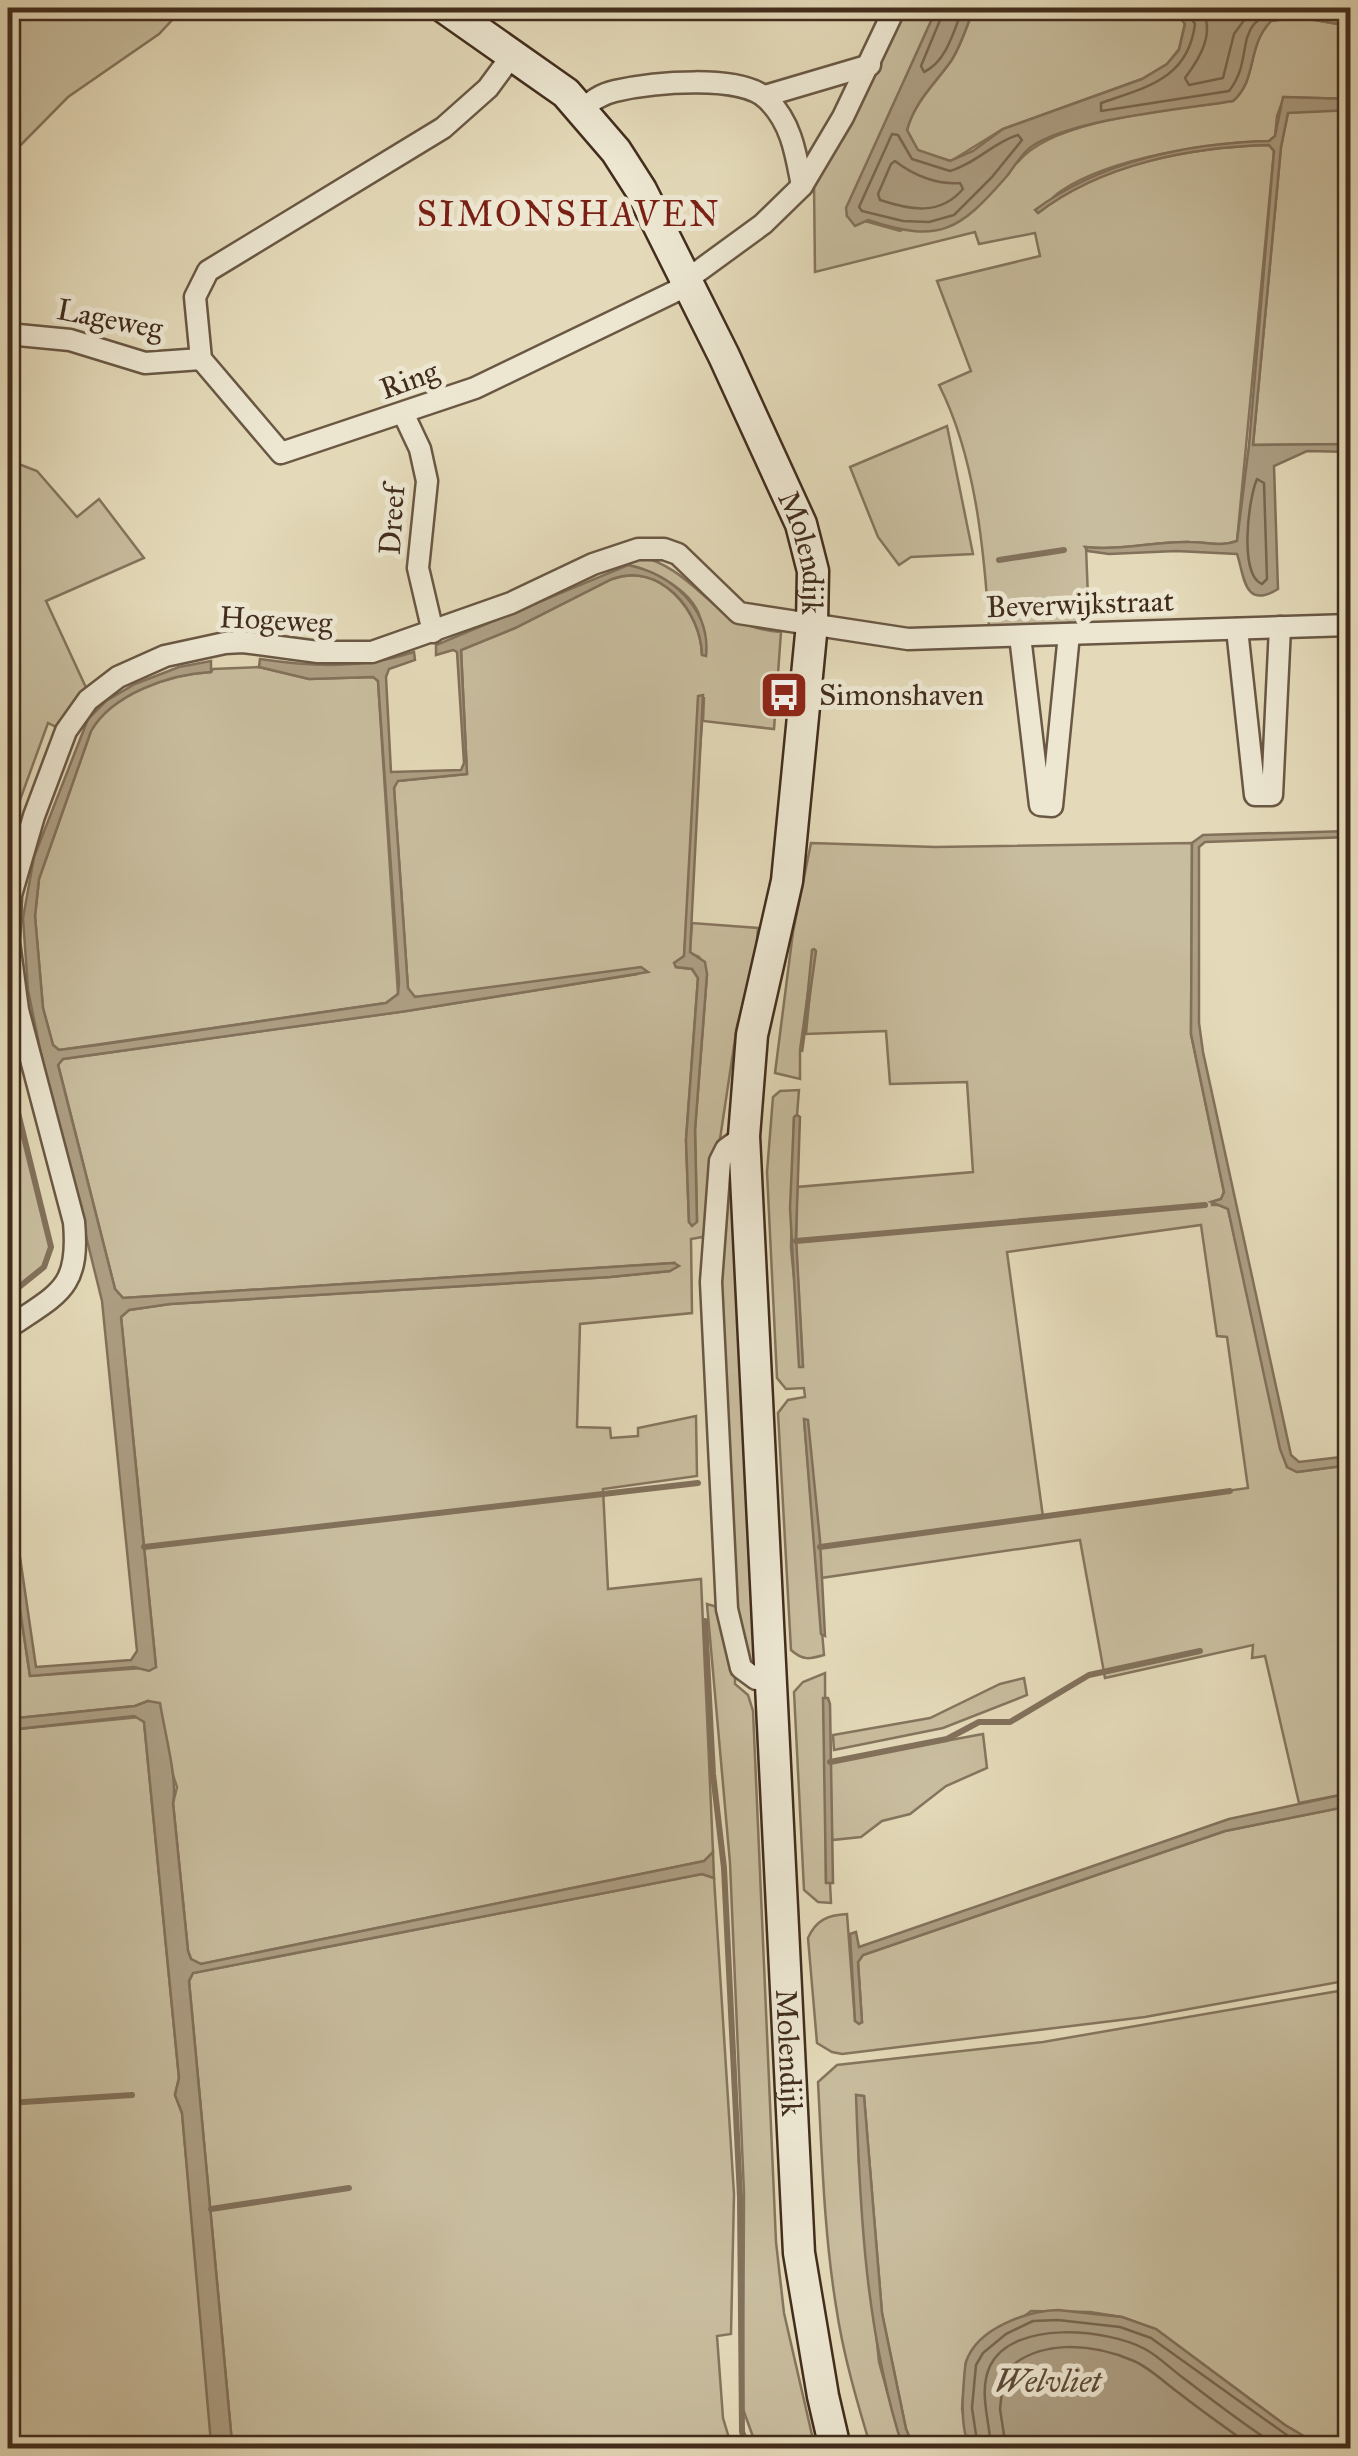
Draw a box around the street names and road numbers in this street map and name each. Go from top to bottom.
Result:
street label: Lageweg [54,291,167,347]
street label: Ring [375,353,444,407]
street label: Dreef [372,479,413,556]
street label: Molendijk [770,485,831,615]
street label: Beverwijkstraat [985,583,1175,625]
street label: Hogeweg [218,599,335,641]
street label: Molendijk [768,1988,810,2117]

